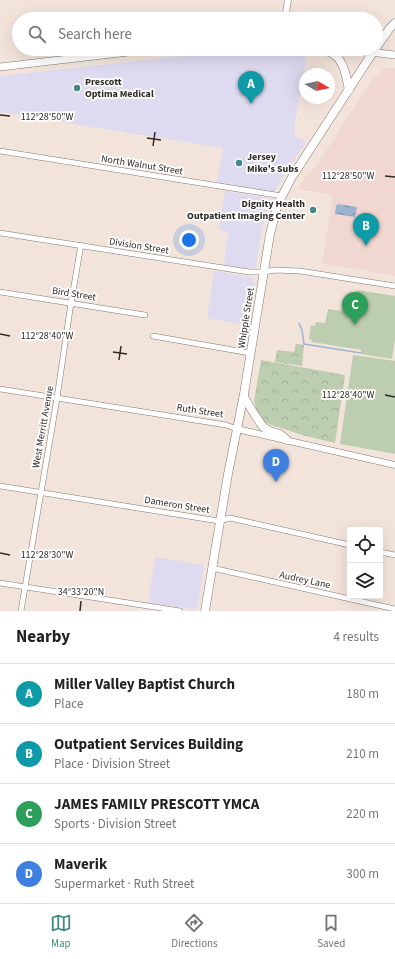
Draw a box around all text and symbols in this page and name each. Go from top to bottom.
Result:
search box [12,12,383,56]
icon: search [26,23,48,45]
text: Search here [58,24,132,45]
north arrow [299,68,335,104]
pin: A [238,71,264,104]
place label: Prescott Optima Medical [85,75,154,101]
marker: Prescott Optima Medical [72,83,82,93]
text: 112°28'50"W [21,110,73,124]
place label: Jersey Mike's Subs [247,150,299,176]
street label: North Walnut Street [100,152,185,178]
marker: Jersey Mike's Subs [234,158,244,168]
text: 112°28'50"W [322,169,374,183]
place label: Dignity Health Outpatient Imaging Center [187,197,305,223]
marker: Dignity Health Outpatient Imaging Center [308,205,318,215]
pin: B [353,213,379,246]
your location [179,230,199,250]
street label: Division Street [108,234,170,258]
street label: Bird Street [51,284,98,304]
street label: Whipple Street [234,286,258,349]
pin: C [342,292,368,325]
text: 112°28'40"W [21,329,73,343]
street label: West Merritt Avenue [29,385,57,469]
text: 112°28'40"W [322,388,374,402]
street label: Ruth Street [176,400,225,422]
pin: D [263,449,289,482]
street label: Dameron Street [143,493,211,517]
map controls [347,527,383,599]
button: locate [347,527,383,563]
text: 112°28'30"W [21,548,73,562]
button: layers [347,563,383,599]
street label: Audrey Lane [278,568,332,592]
text: 34°33'20"N [58,585,104,599]
text: Nearby [16,625,70,649]
text: 4 results [334,628,379,646]
text: Miller Valley Baptist Church [54,674,235,695]
text: A [25,685,33,703]
text: 180 m [346,685,379,703]
text: Place [54,695,83,713]
text: Outpatient Services Building [54,734,243,755]
text: B [25,745,33,763]
text: 210 m [346,745,379,763]
text: Place · Division Street [54,755,170,773]
text: JAMES FAMILY PRESCOTT YMCA [54,794,259,815]
text: C [25,805,33,823]
text: 220 m [346,805,379,823]
text: Sports · Division Street [54,815,176,833]
text: Maverik [54,854,107,875]
text: D [25,865,33,883]
text: 300 m [346,865,379,883]
text: Supermarket · Ruth Street [54,875,194,893]
tab: Map [50,912,72,951]
tab: Directions [171,912,218,951]
tab: Saved [317,912,345,951]

